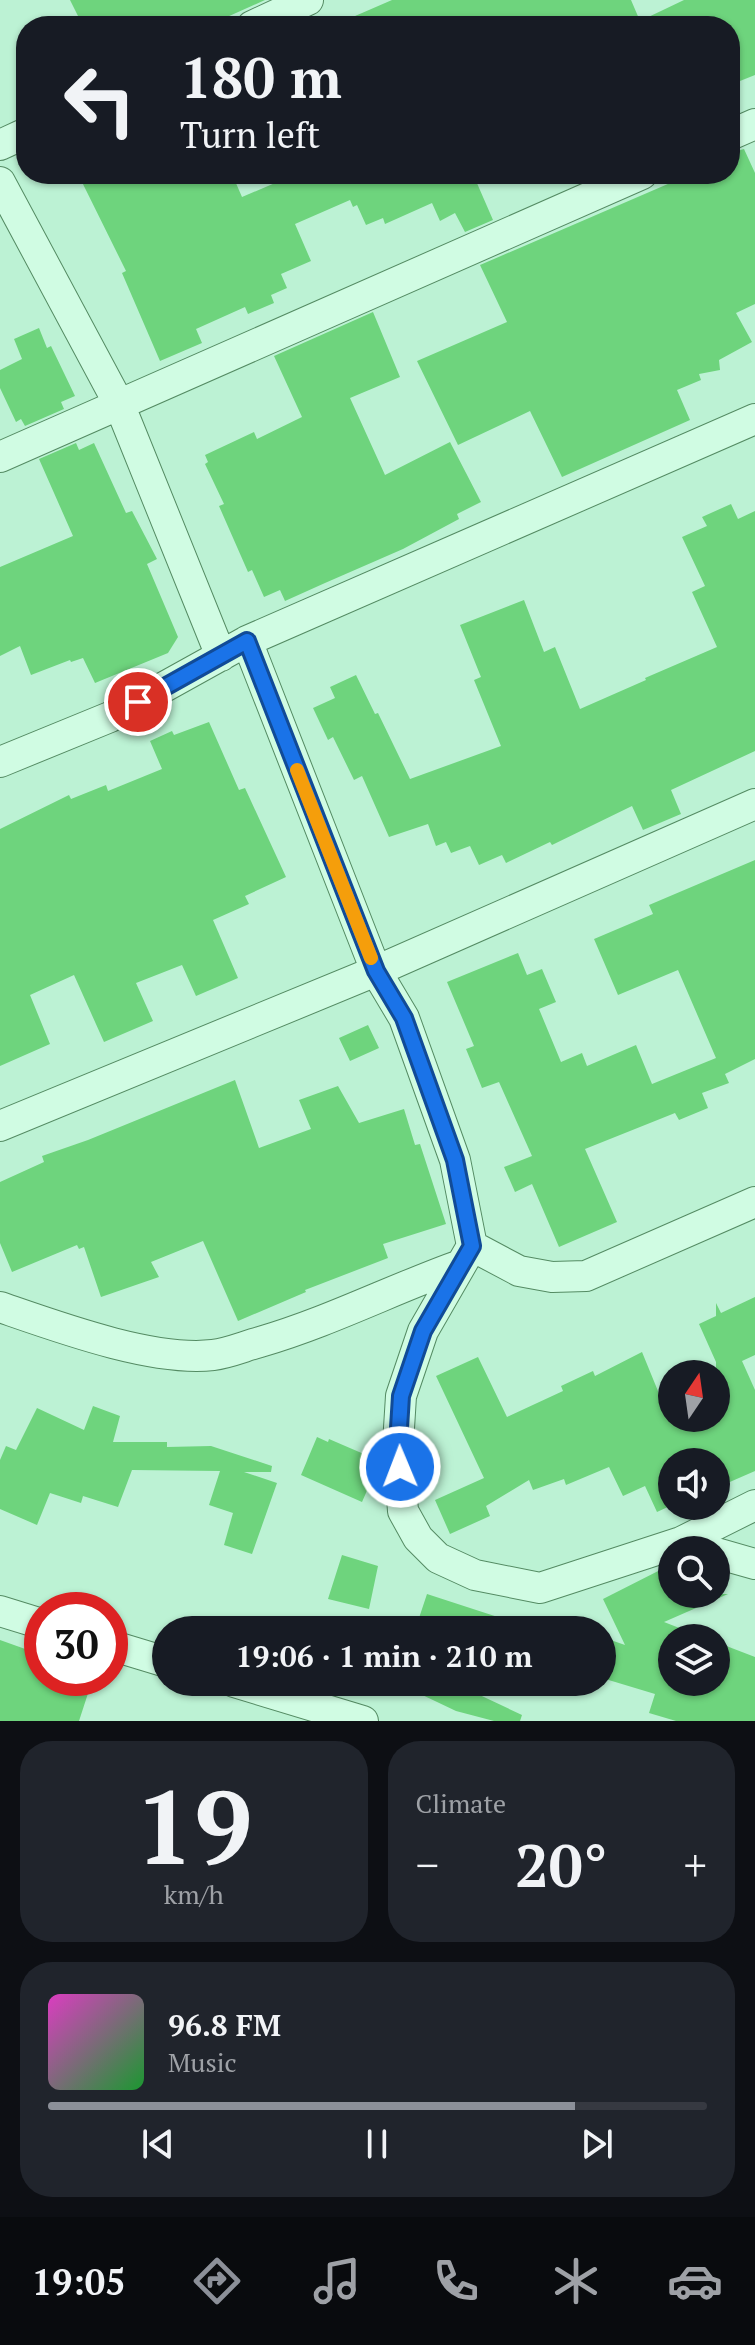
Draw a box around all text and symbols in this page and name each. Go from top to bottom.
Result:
text: 180 m [180,40,342,114]
icon: left [48,48,152,152]
text: Turn left [180,111,320,158]
pin [104,668,172,736]
icon: arrive [116,680,160,724]
north arrow [658,1360,730,1432]
map controls [658,1360,730,1696]
position arrow [358,1425,442,1509]
button: sound [658,1448,730,1520]
button: search [658,1536,730,1608]
speed limit sign: 30 [24,1592,128,1696]
button: layers [658,1624,730,1696]
text: 19:06 · 1 min · 210 m [236,1636,532,1676]
text: 19 [135,1756,253,1894]
text: Climate [416,1786,506,1820]
text: 20° [515,1825,608,1904]
text: − [416,1835,439,1894]
text: + [684,1835,707,1894]
text: km/h [164,1877,224,1911]
text: 96.8 FM [168,2005,281,2045]
text: Music [168,2045,237,2079]
icon: previous [136,2122,180,2166]
icon: pause [355,2122,399,2166]
icon: next [575,2122,619,2166]
icon: directions [189,2253,245,2309]
icon: music [309,2253,365,2309]
icon: phone [428,2253,484,2309]
icon: climate [548,2253,604,2309]
icon: car [667,2253,723,2309]
text: 19:05 [32,2258,125,2305]

